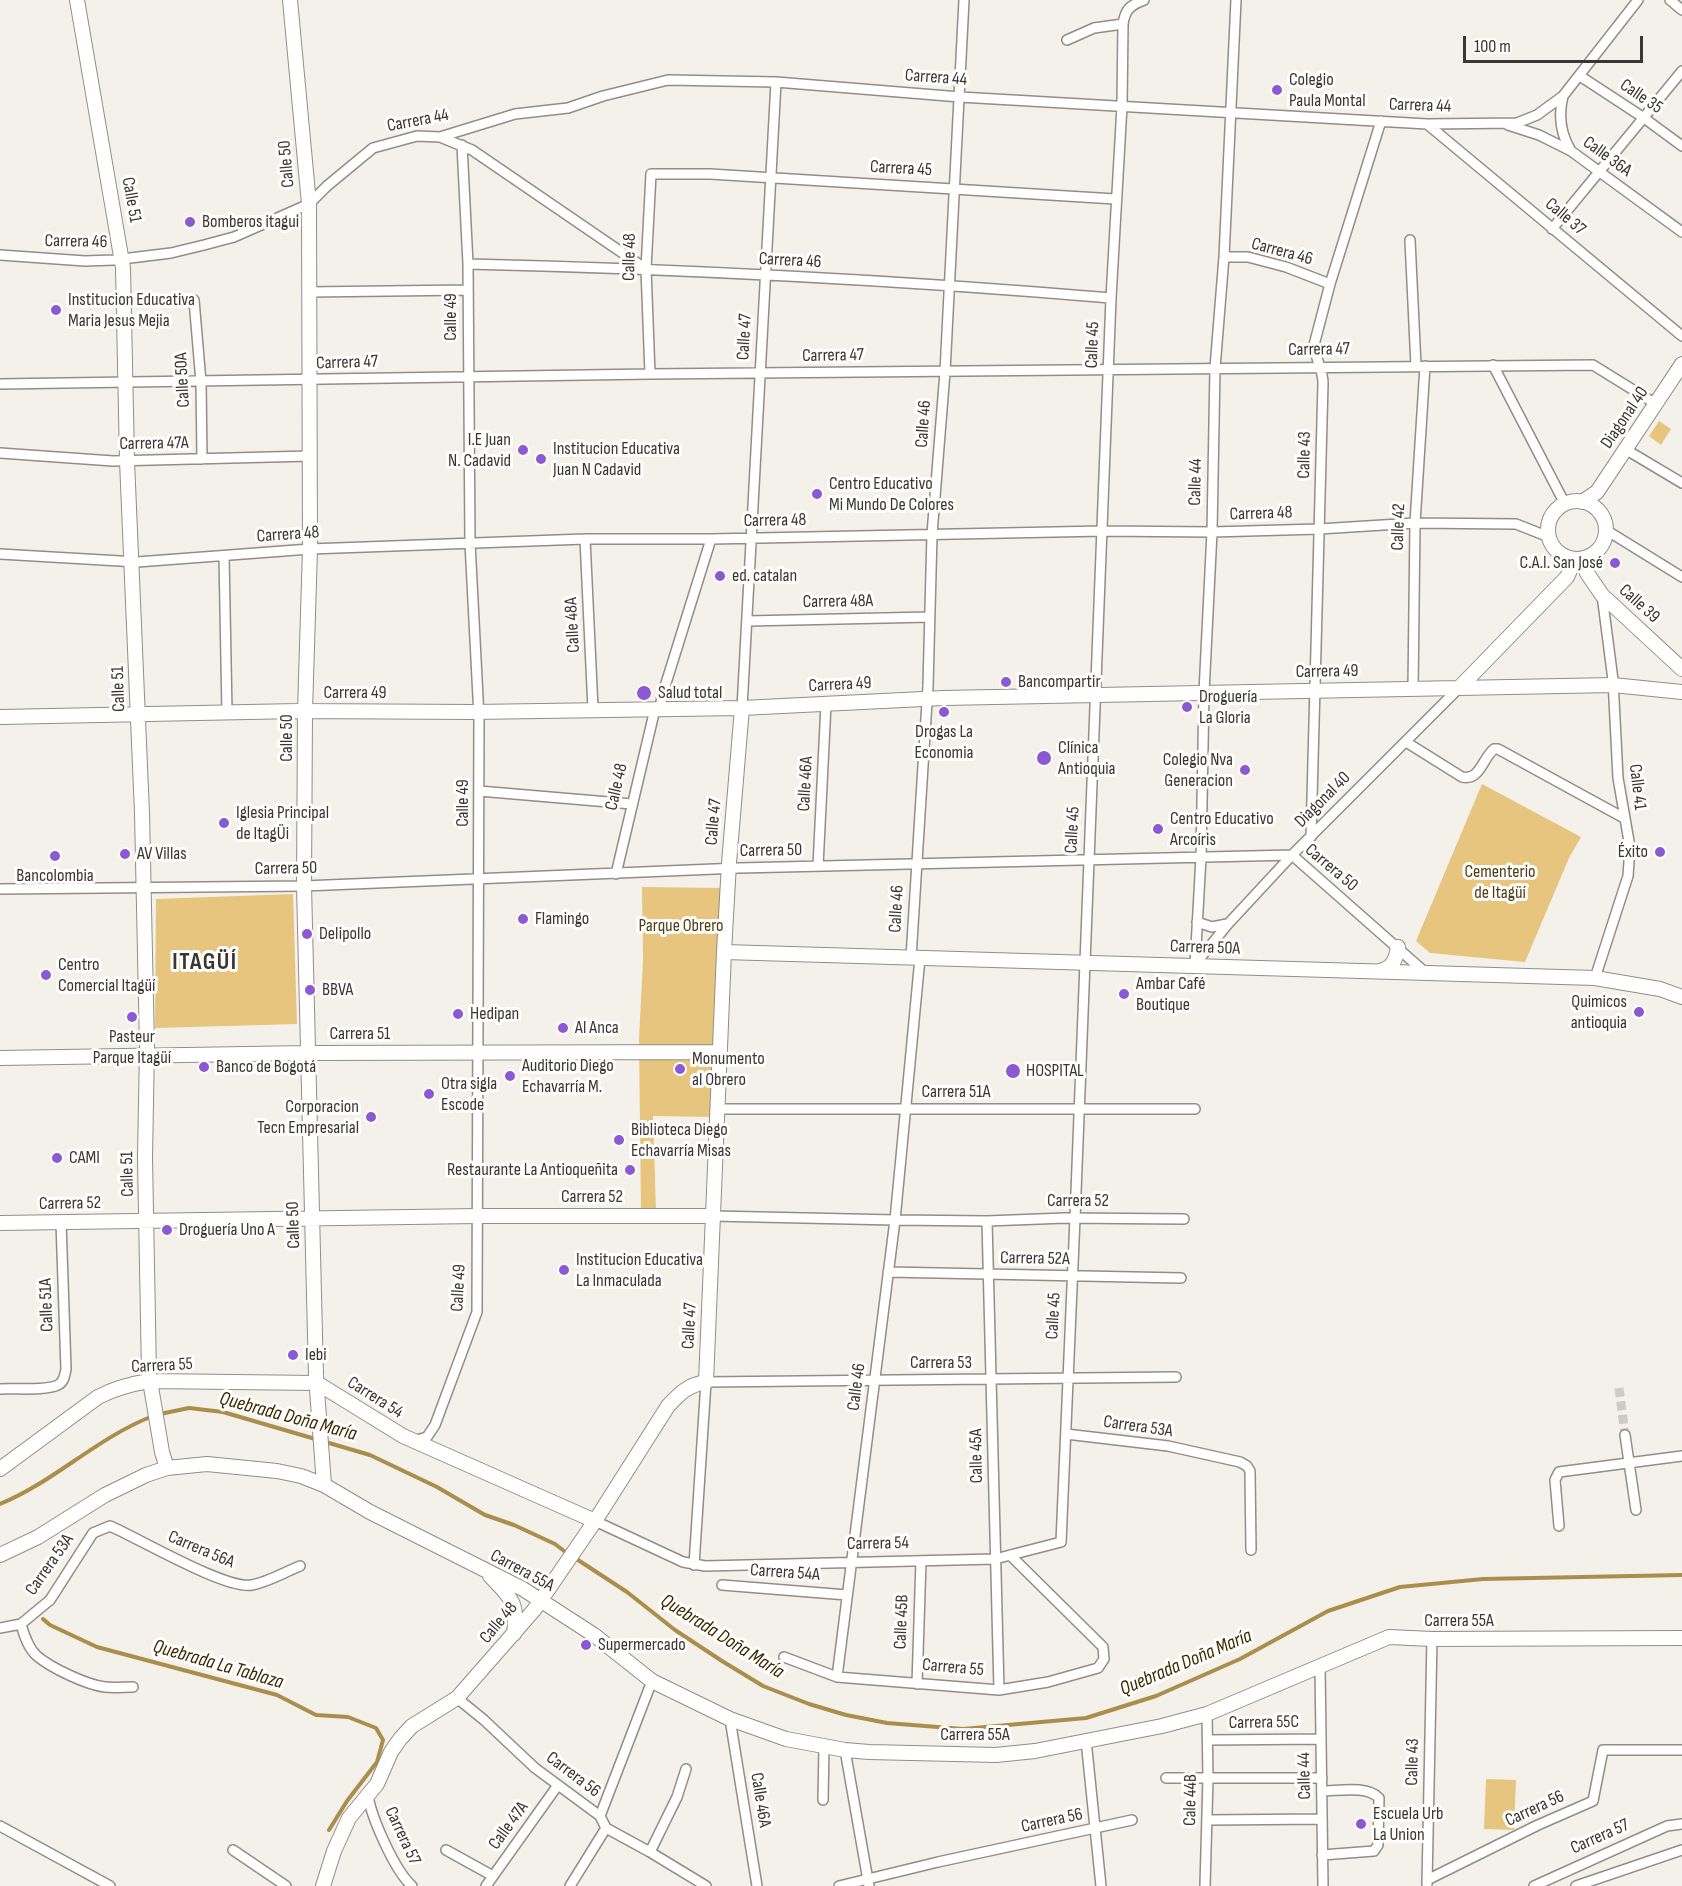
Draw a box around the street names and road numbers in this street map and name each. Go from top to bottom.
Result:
street label: Carrera 44 [904,65,968,91]
street label: Calle 35 [1616,75,1666,119]
street label: Carrera 44 [1388,94,1452,118]
street label: Carrera 44 [385,104,451,138]
street label: Calle 36A [1578,132,1636,182]
street label: Calle 50 [274,139,300,189]
street label: Carrera 45 [869,157,933,181]
street label: Calle 51 [116,176,146,224]
street label: Calle 37 [1540,194,1590,240]
street label: Carrera 46 [44,231,108,253]
street label: Calle 48 [619,233,641,281]
street label: Carrera 46 [1249,233,1315,271]
street label: Carrera 46 [758,249,822,273]
street label: Calle 49 [440,293,462,341]
street label: Calle 47 [733,313,757,361]
street label: Calle 45 [1081,321,1105,369]
street label: Carrera 47 [1288,339,1350,361]
street label: Carrera 47 [802,345,864,367]
street label: Carrera 47 [316,351,378,375]
street label: Calle 50A [171,352,195,408]
street label: Diagonal 40 [1596,383,1654,453]
street label: Calle 46 [912,400,936,448]
street label: Calle 43 [1294,431,1316,479]
street label: Carrera 47A [119,433,189,455]
street label: Calle 44 [1185,458,1207,506]
street label: Carrera 48 [1229,502,1293,526]
street label: Calle 42 [1387,503,1411,551]
street label: Carrera 48 [743,510,807,532]
street label: Carrera 48 [256,522,320,548]
street label: Calle 39 [1614,580,1664,628]
street label: Carrera 48A [803,591,873,613]
street label: Calle 48A [561,597,585,653]
street label: Carrera 49 [1295,661,1359,683]
street label: Calle 51 [107,666,131,712]
street label: Carrera 49 [808,673,872,697]
street label: Carrera 49 [324,682,386,704]
street label: Calle 50 [276,714,298,762]
street label: Calle 46A [794,756,818,812]
street label: Calle 48 [601,761,633,813]
street label: Calle 41 [1623,763,1651,811]
street label: Diagonal 40 [1291,768,1355,832]
street label: Calle 49 [452,779,474,827]
street label: Calle 47 [701,798,727,846]
street label: Calle 45 [1061,806,1085,854]
street label: Carrera 50 [740,840,802,862]
street label: Carrera 50 [1300,840,1362,896]
street label: Carrera 50 [255,858,317,880]
street label: Calle 46 [885,885,909,933]
street label: Carrera 50A [1170,936,1240,960]
street label: Carrera 51 [330,1023,390,1045]
street label: Carrera 51A [922,1081,990,1103]
street label: Calle 51 [117,1151,139,1197]
street label: Carrera 52 [561,1186,623,1208]
street label: Carrera 52 [1047,1190,1109,1212]
street label: Carrera 52 [39,1193,101,1215]
street label: Calle 50 [282,1201,306,1249]
street label: Carrera 52A [1000,1248,1070,1270]
street label: Calle 49 [447,1264,471,1312]
street label: Calle 51A [35,1278,59,1332]
street label: Calle 45 [1042,1292,1066,1340]
street label: Calle 47 [678,1302,702,1350]
street label: Carrera 53 [910,1352,972,1374]
street label: Carrera 55 [131,1354,193,1378]
street label: Calle 46 [843,1362,871,1412]
street label: Carrera 54 [343,1372,407,1424]
street label: Carrera 53A [1102,1411,1174,1443]
street label: Calle 45A [966,1428,988,1484]
street label: Carrera 56A [165,1526,237,1574]
street label: Carrera 53A [21,1530,79,1600]
street label: Carrera 54 [847,1533,909,1555]
street label: Carrera 55A [486,1545,558,1597]
street label: Carrera 54A [749,1560,821,1586]
street label: Calle 45B [890,1594,914,1650]
street label: Calle 48 [475,1598,523,1648]
street label: Carrera 55A [1424,1610,1494,1632]
street label: Carrera 55 [921,1655,985,1681]
street label: Carrera 55C [1229,1712,1299,1734]
street label: Carrera 55A [940,1724,1010,1746]
street label: Calle 43 [1402,1738,1424,1786]
street label: Carrera 56 [542,1748,604,1802]
street label: Calle 44 [1294,1752,1316,1800]
street label: Calle 46A [745,1771,775,1829]
street label: Cale 44B [1180,1774,1202,1826]
street label: Carrera 56 [1502,1786,1568,1832]
street label: Calle 47A [484,1798,534,1854]
street label: Carrera 57 [379,1803,425,1869]
street label: Carrera 56 [1019,1804,1085,1838]
street label: Carrera 57 [1567,1815,1633,1859]

